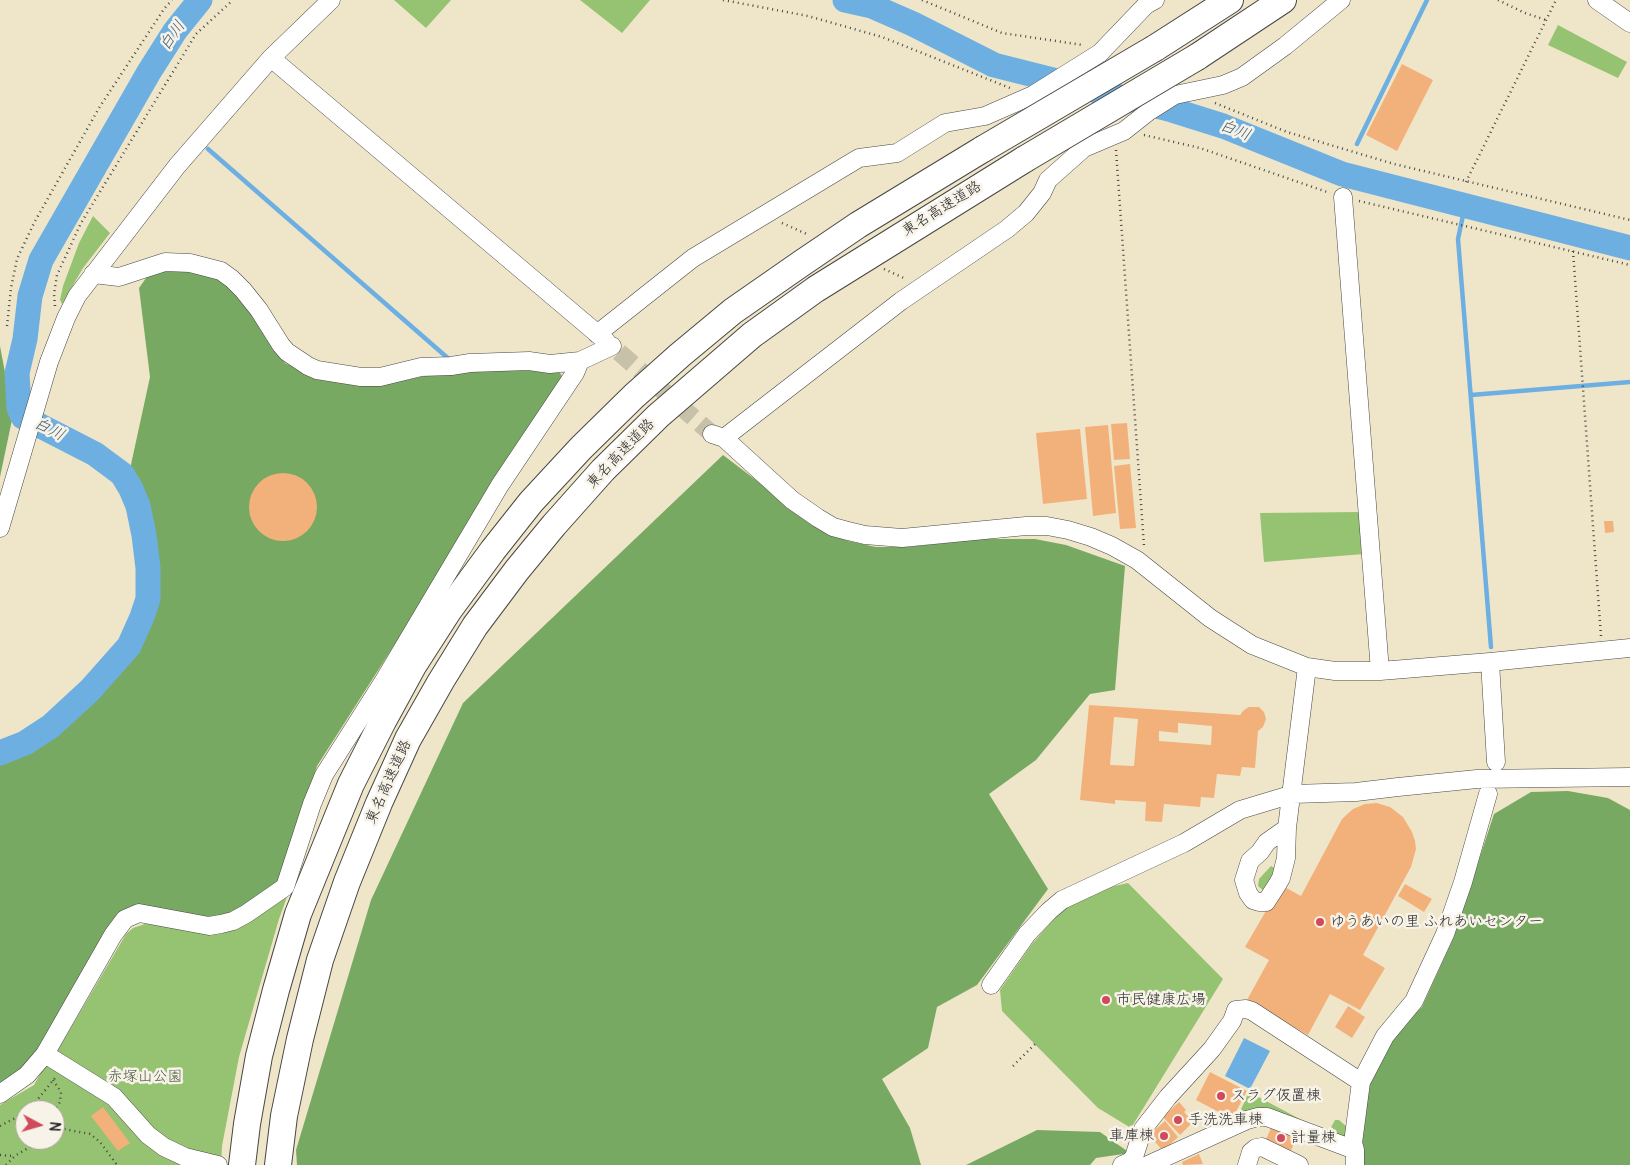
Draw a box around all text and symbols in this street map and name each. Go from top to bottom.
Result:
water label: 白川 [156,17,190,55]
water label: 白川 [1217,116,1253,146]
street label: 東名高速道路 [899,178,985,240]
water label: 白川 [30,414,68,446]
street label: 東名高速道路 [583,415,659,493]
street label: 東名高速道路 [362,737,416,827]
place label: ゆうあいの里 ふれあいセンター [1330,913,1543,931]
marker: ゆうあいの里 ふれあいセンター [1314,916,1326,928]
place label: 市民健康広場 [1116,991,1206,1009]
marker: 市民健康広場 [1100,994,1112,1006]
park label: 赤塚山公園 [108,1068,182,1086]
place label: スラグ仮置棟 [1231,1087,1321,1105]
marker: スラグ仮置棟 [1215,1090,1227,1102]
north arrow [15,1100,65,1150]
place label: 手洗洗車棟 [1188,1111,1263,1129]
marker: 手洗洗車棟 [1172,1114,1184,1126]
text: N [45,1121,63,1132]
place label: 車庫棟 [1109,1127,1154,1145]
place label: 計量棟 [1291,1129,1336,1147]
marker: 車庫棟 [1158,1130,1170,1142]
marker: 計量棟 [1275,1132,1287,1144]

